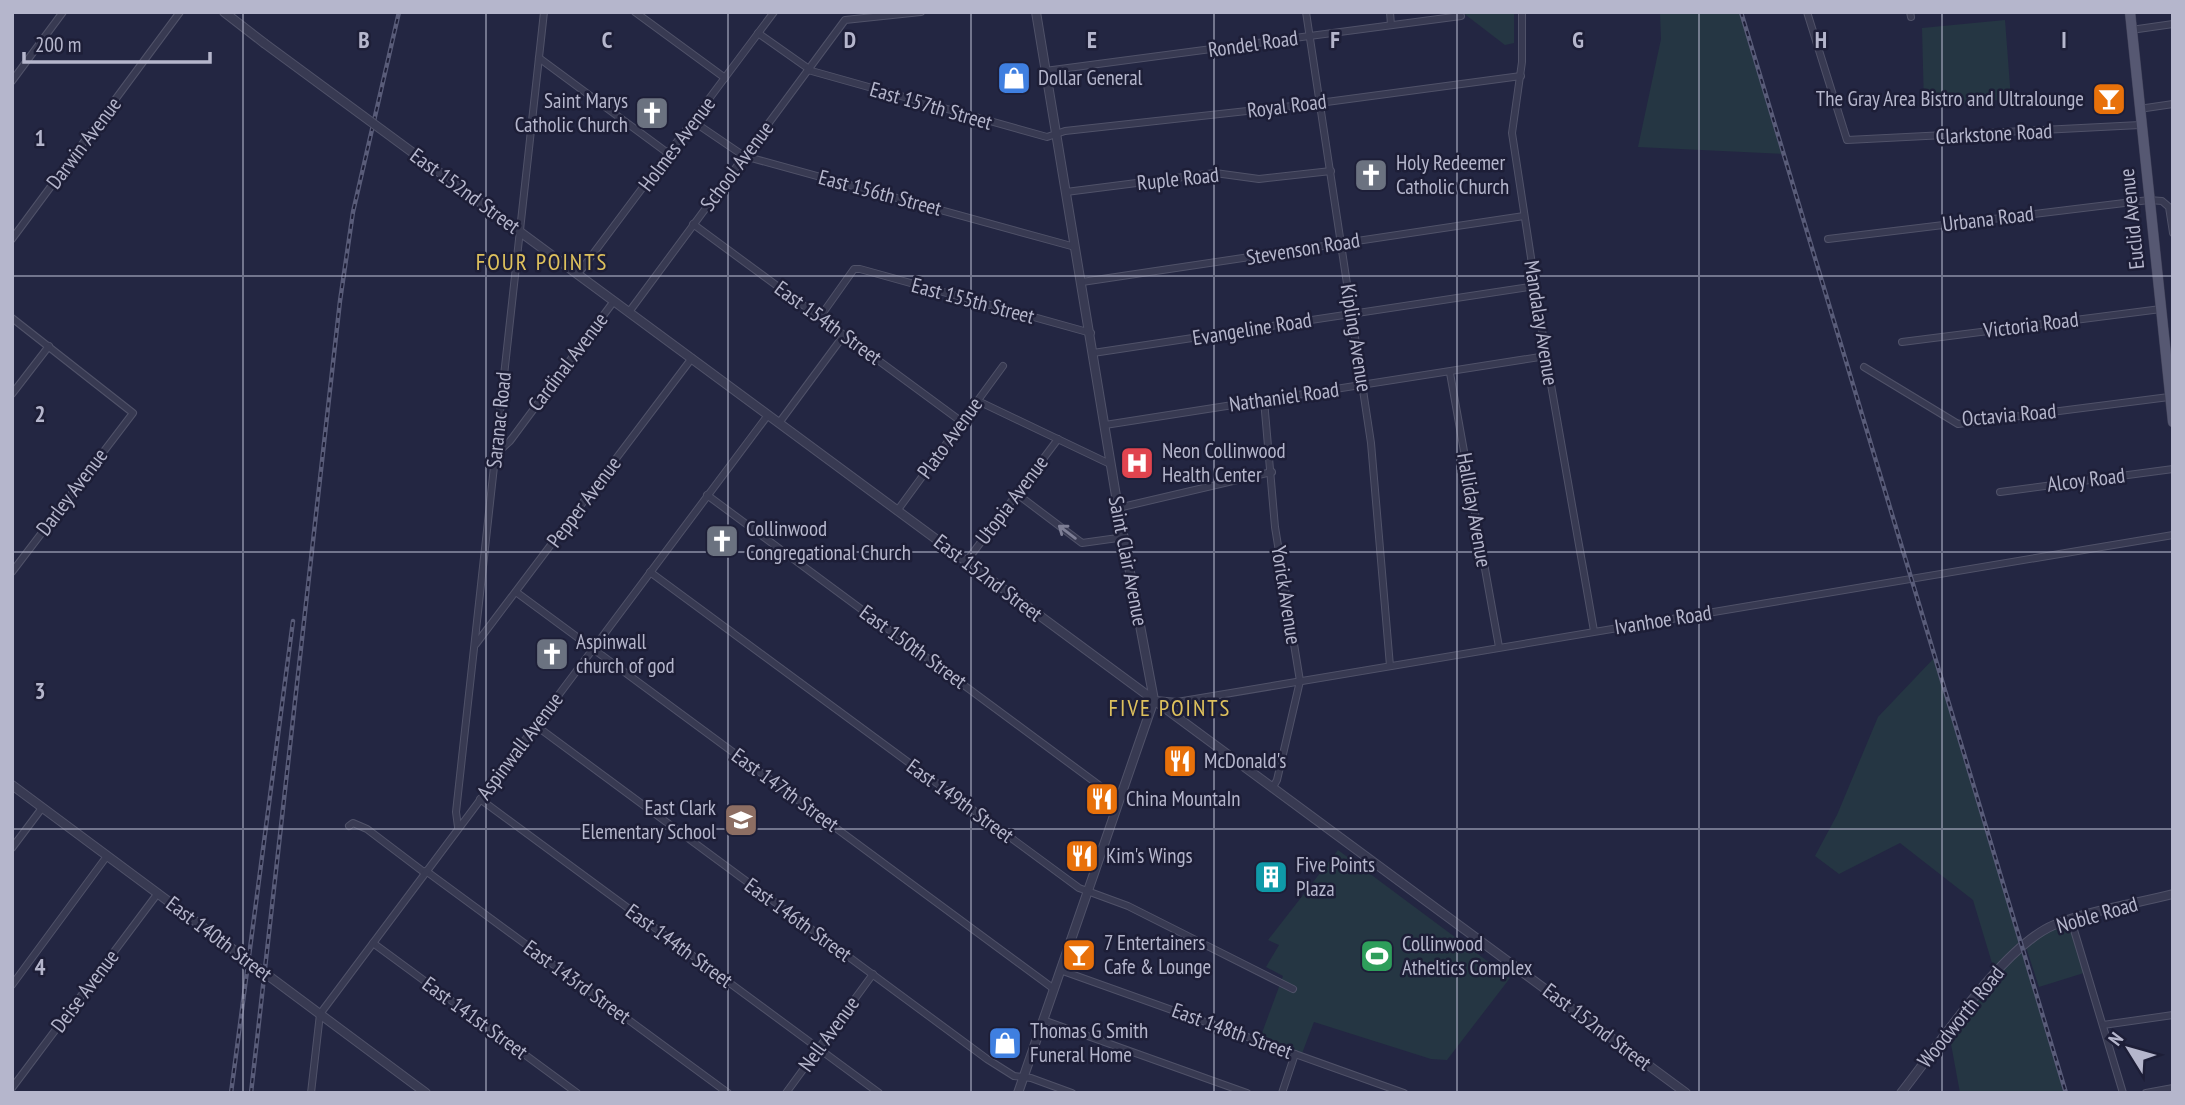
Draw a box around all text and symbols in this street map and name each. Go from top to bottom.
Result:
scale bar [24,21,210,65]
street label: Rondel Road [1206,24,1300,63]
text: B [358,25,370,54]
text: C [602,25,613,54]
text: D [844,25,856,54]
text: E [1087,25,1097,54]
text: F [1330,25,1340,54]
text: G [1572,25,1584,54]
text: H [1815,25,1827,54]
text: I [2061,25,2067,54]
text: 200 m [35,31,81,58]
shop icon: Dollar General [995,59,1033,97]
place label: Dollar General [1038,64,1143,91]
street label: East 157th Street [867,75,996,136]
bar icon: The Gray Area Bistro and Ultralounge [2090,80,2128,118]
place label: The Gray Area Bistro and Ultralounge [1816,85,2084,112]
place label: Saint Marys Catholic Church [515,87,628,138]
street label: Royal Road [1246,87,1328,124]
street label: Darwin Avenue [40,91,127,194]
street label: Holmes Avenue [632,91,721,196]
church icon: Saint Marys Catholic Church [633,94,671,132]
street label: School Avenue [694,115,779,216]
street label: Clarkstone Road [1935,117,2053,150]
text: 1 [35,123,46,152]
street label: East 152nd Street [405,142,526,240]
place label: Holy Redeemer Catholic Church [1396,149,1509,200]
church icon: Holy Redeemer Catholic Church [1352,156,1390,194]
street label: Ruple Road [1136,161,1220,196]
street label: East 156th Street [816,163,945,222]
street label: Euclid Avenue [2113,167,2150,271]
street label: Urbana Road [1941,199,2035,238]
street label: Stevenson Road [1244,226,1362,271]
district label: FOUR POINTS [476,247,608,276]
street label: Mandalay Avenue [1518,259,1565,387]
street label: East 155th Street [909,271,1038,330]
street label: East 154th Street [769,275,887,371]
street label: Kipling Avenue [1335,282,1378,394]
street label: Victoria Road [1981,305,2080,344]
street label: Evangeline Road [1190,306,1313,351]
street label: Cardinal Avenue [522,307,613,416]
street label: Saranac Road [480,371,517,469]
street label: Nathaniel Road [1227,375,1341,418]
street label: Plato Avenue [911,392,988,484]
street label: Octavia Road [1961,397,2057,432]
text: 2 [35,399,46,428]
place label: Neon Collinwood Health Center [1162,437,1286,488]
street label: Darley Avenue [30,443,113,541]
hospital icon: Neon Collinwood Health Center [1118,444,1156,482]
street label: Utopia Avenue [969,450,1054,550]
street label: Pepper Avenue [541,451,627,553]
street label: Halliday Avenue [1451,451,1498,569]
street label: Alcoy Road [2045,461,2126,498]
street label: Saint Clair Avenue [1103,494,1154,628]
place label: Collinwood Congregational Church [746,515,911,566]
church icon: Collinwood Congregational Church [703,522,741,560]
one-way arrow [1058,524,1076,539]
street label: East 152nd Street [929,528,1048,627]
street label: Yorick Avenue [1265,544,1308,646]
street label: East 150th Street [854,599,972,695]
street label: Ivanhoe Road [1612,599,1713,641]
place label: Aspinwall church of god [576,628,675,679]
church icon: Aspinwall church of god [533,635,571,673]
text: 3 [35,676,46,705]
street label: Aspinwall Avenue [470,687,569,805]
district label: FIVE POINTS [1109,693,1231,722]
street label: East 147th Street [726,742,844,838]
restaurant icon: McDonald's [1161,742,1199,780]
place label: McDonald's [1204,747,1286,774]
street label: East 149th Street [901,753,1019,849]
restaurant icon: China MountaIn [1083,780,1121,818]
place label: China MountaIn [1126,785,1241,812]
place label: East Clark Elementary School [581,794,716,845]
school or university icon: East Clark Elementary School [722,801,760,839]
restaurant icon: Kim's Wings [1063,837,1101,875]
place label: Kim's Wings [1106,842,1193,869]
place label: Five Points Plaza [1296,851,1375,902]
building icon: Five Points Plaza [1252,858,1290,896]
street label: East 146th Street [739,872,857,968]
street label: East 140th Street [161,890,278,987]
street label: Noble Road [2053,890,2141,939]
street label: East 144th Street [620,898,738,994]
place label: 7 Entertainers Cafe & Lounge [1104,929,1211,980]
place label: Collinwood Atheltics Complex [1402,930,1533,981]
street label: East 143rd Street [518,934,636,1030]
bar icon: 7 Entertainers Cafe & Lounge [1060,936,1098,974]
sports icon: Collinwood Atheltics Complex [1358,937,1396,975]
street label: Deise Avenue [45,944,125,1038]
text: 4 [35,952,46,981]
street label: Woodworth Road [1911,960,2010,1073]
street label: East 141st Street [417,970,534,1065]
street label: East 152nd Street [1538,977,1657,1076]
street label: Nell Avenue [792,991,865,1077]
street label: East 148th Street [1168,996,1296,1065]
north arrow [2094,1014,2164,1084]
place label: Thomas G Smith Funeral Home [1030,1017,1148,1068]
shop icon: Thomas G Smith Funeral Home [986,1024,1024,1062]
text: N [2103,1027,2128,1050]

